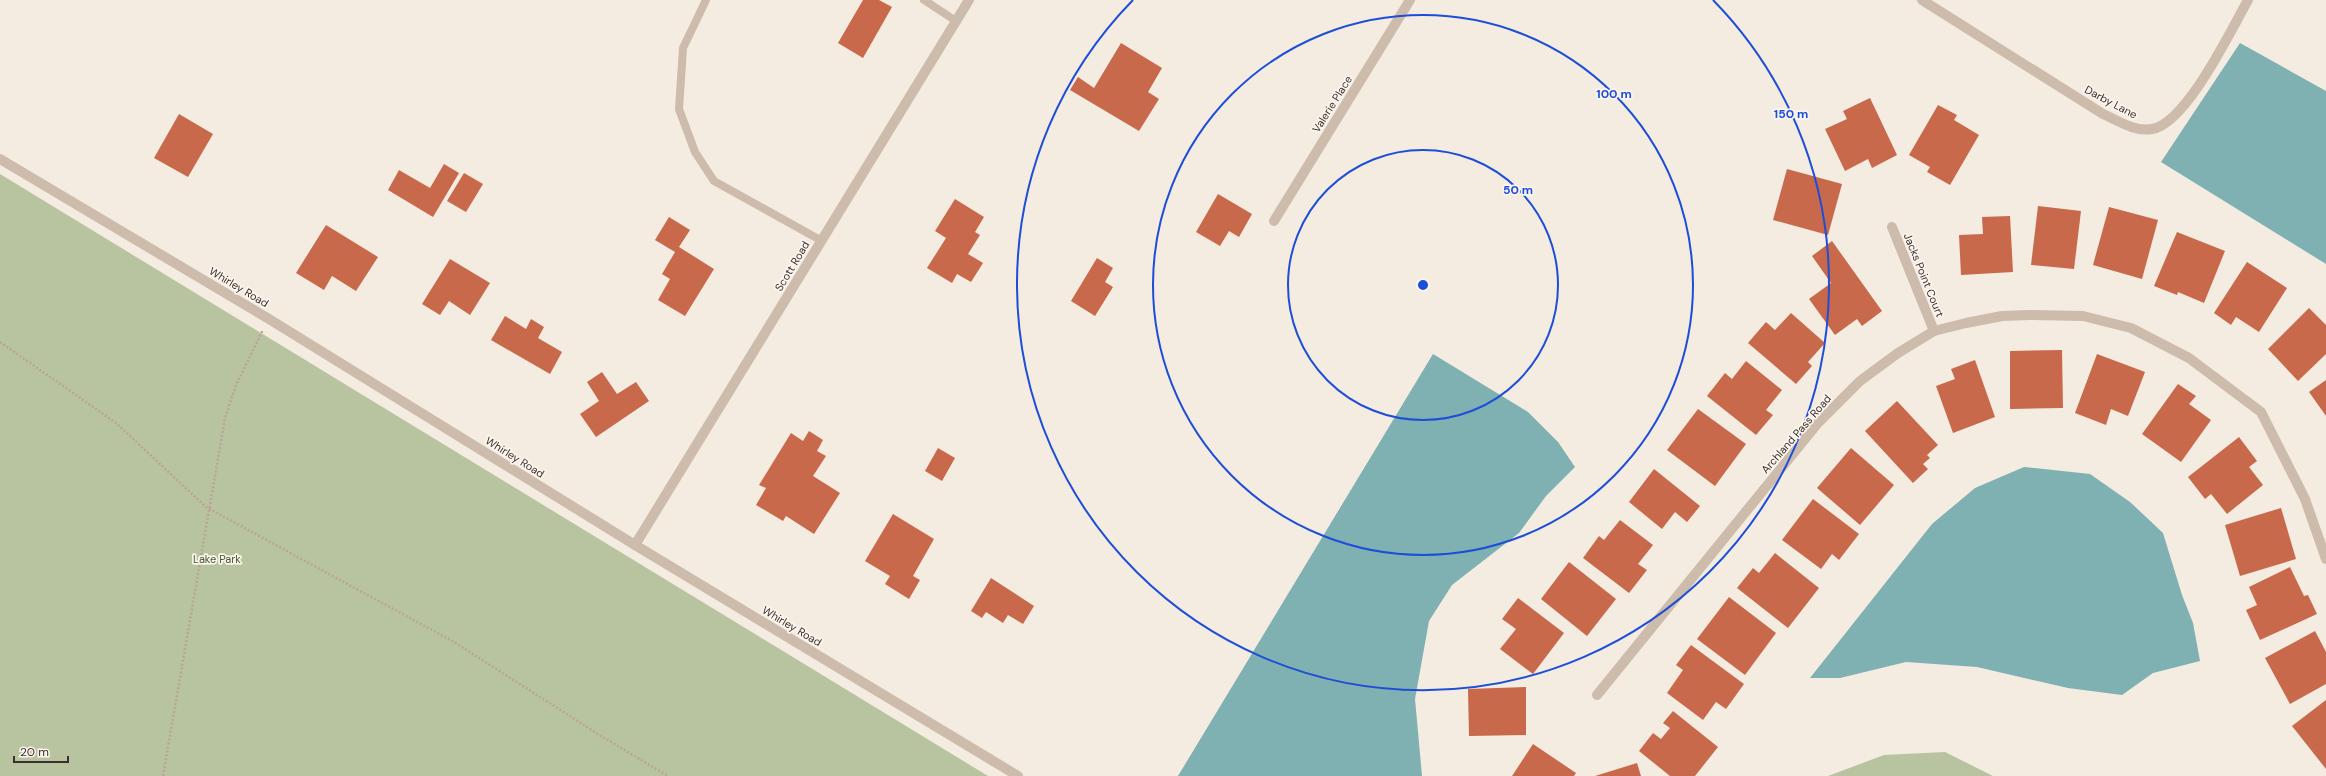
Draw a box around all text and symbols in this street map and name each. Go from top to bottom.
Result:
street label: Valerie Place [1309,73,1355,135]
street label: Darby Lane [2082,82,2140,122]
text: 100 m [1596,86,1632,102]
text: 150 m [1774,106,1808,122]
text: 50 m [1503,182,1533,198]
street label: Jacks Point Court [1901,231,1947,319]
street label: Scott Road [772,238,813,294]
street label: Whirley Road [207,264,271,310]
centre of rings [1416,278,1430,292]
street label: Archland Pass Road [1758,392,1834,476]
street label: Whirley Road [483,433,547,481]
park label: Lake Park [193,552,241,566]
street label: Whirley Road [760,603,824,649]
scale bar [14,738,68,764]
text: 20 m [20,744,49,760]

